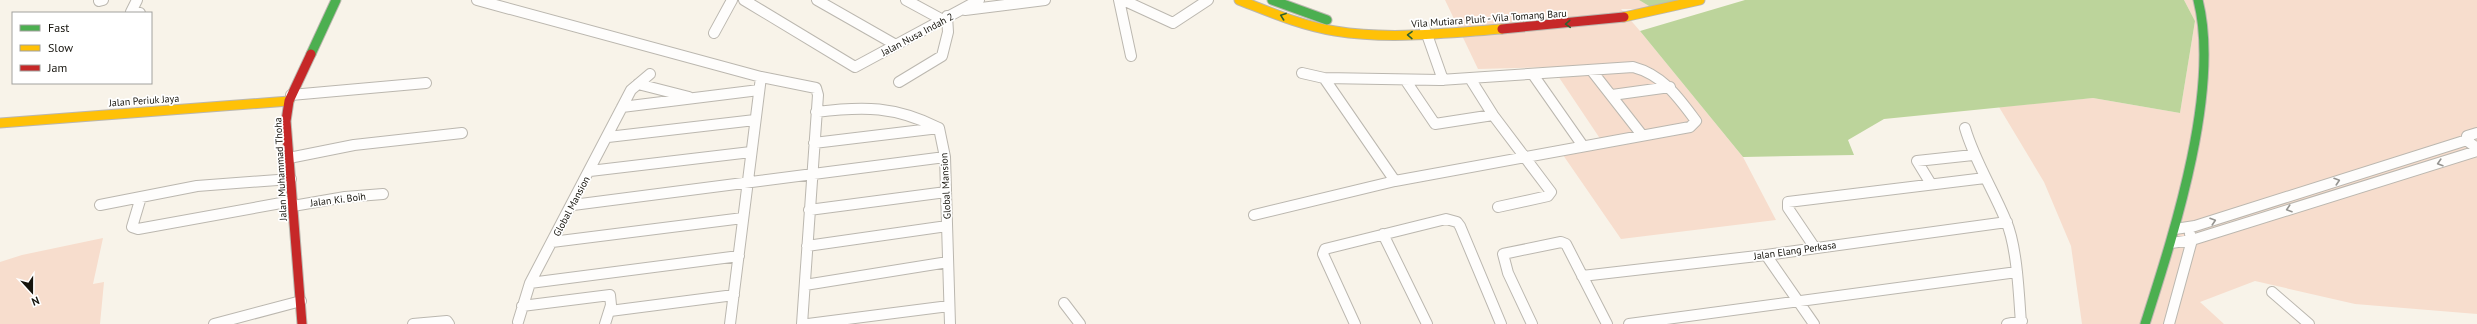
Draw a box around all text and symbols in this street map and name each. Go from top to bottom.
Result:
street label: Vila Mutiara Pluit - Vila Tomang Baru [1410,7,1567,30]
street label: Jalan Nusa Indah 2 [878,10,956,59]
legend [12,12,152,84]
one-way arrow [1279,13,1286,21]
text: Fast [48,20,69,35]
one-way arrow [1565,20,1571,29]
one-way arrow [1407,31,1413,39]
text: Slow [48,40,73,55]
text: Jam [47,60,67,75]
street label: Jalan Periuk Jaya [108,92,180,110]
street label: Jalan Muhammad Thoha [271,117,290,222]
street label: Global Mansion [937,152,954,219]
one-way arrow [2436,158,2443,167]
street label: Global Mansion [550,174,593,239]
one-way arrow [2333,177,2340,186]
street label: Jalan Ki. Boih [308,190,367,209]
one-way arrow [2285,204,2292,213]
one-way arrow [2209,217,2216,226]
street label: Jalan Elang Perkasa [1752,238,1837,263]
north arrow [12,272,52,312]
text: N [30,294,41,309]

